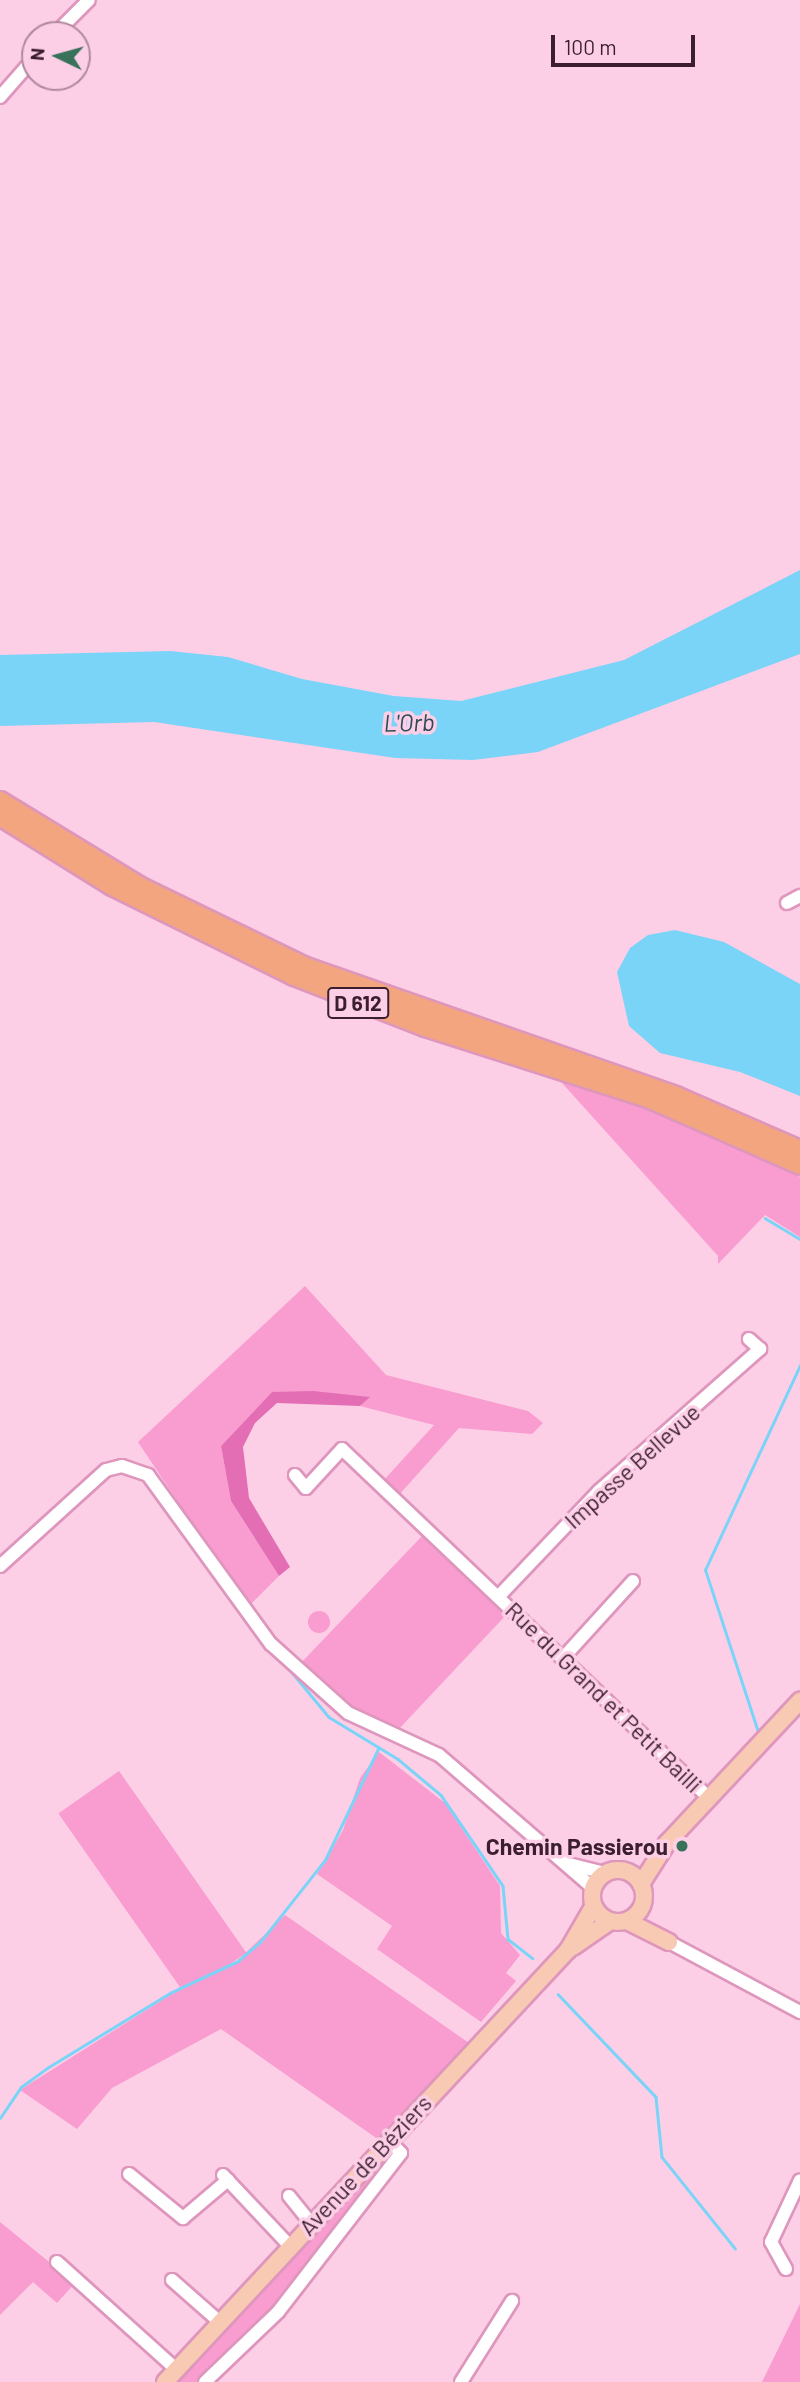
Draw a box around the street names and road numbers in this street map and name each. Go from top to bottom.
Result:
road number: D 612 [326,986,390,1020]
street label: Impasse Bellevue [559,1398,705,1534]
street label: Rue du Grand et Petit Bailli [500,1596,708,1798]
street label: Avenue de Béziers [293,2089,437,2241]

